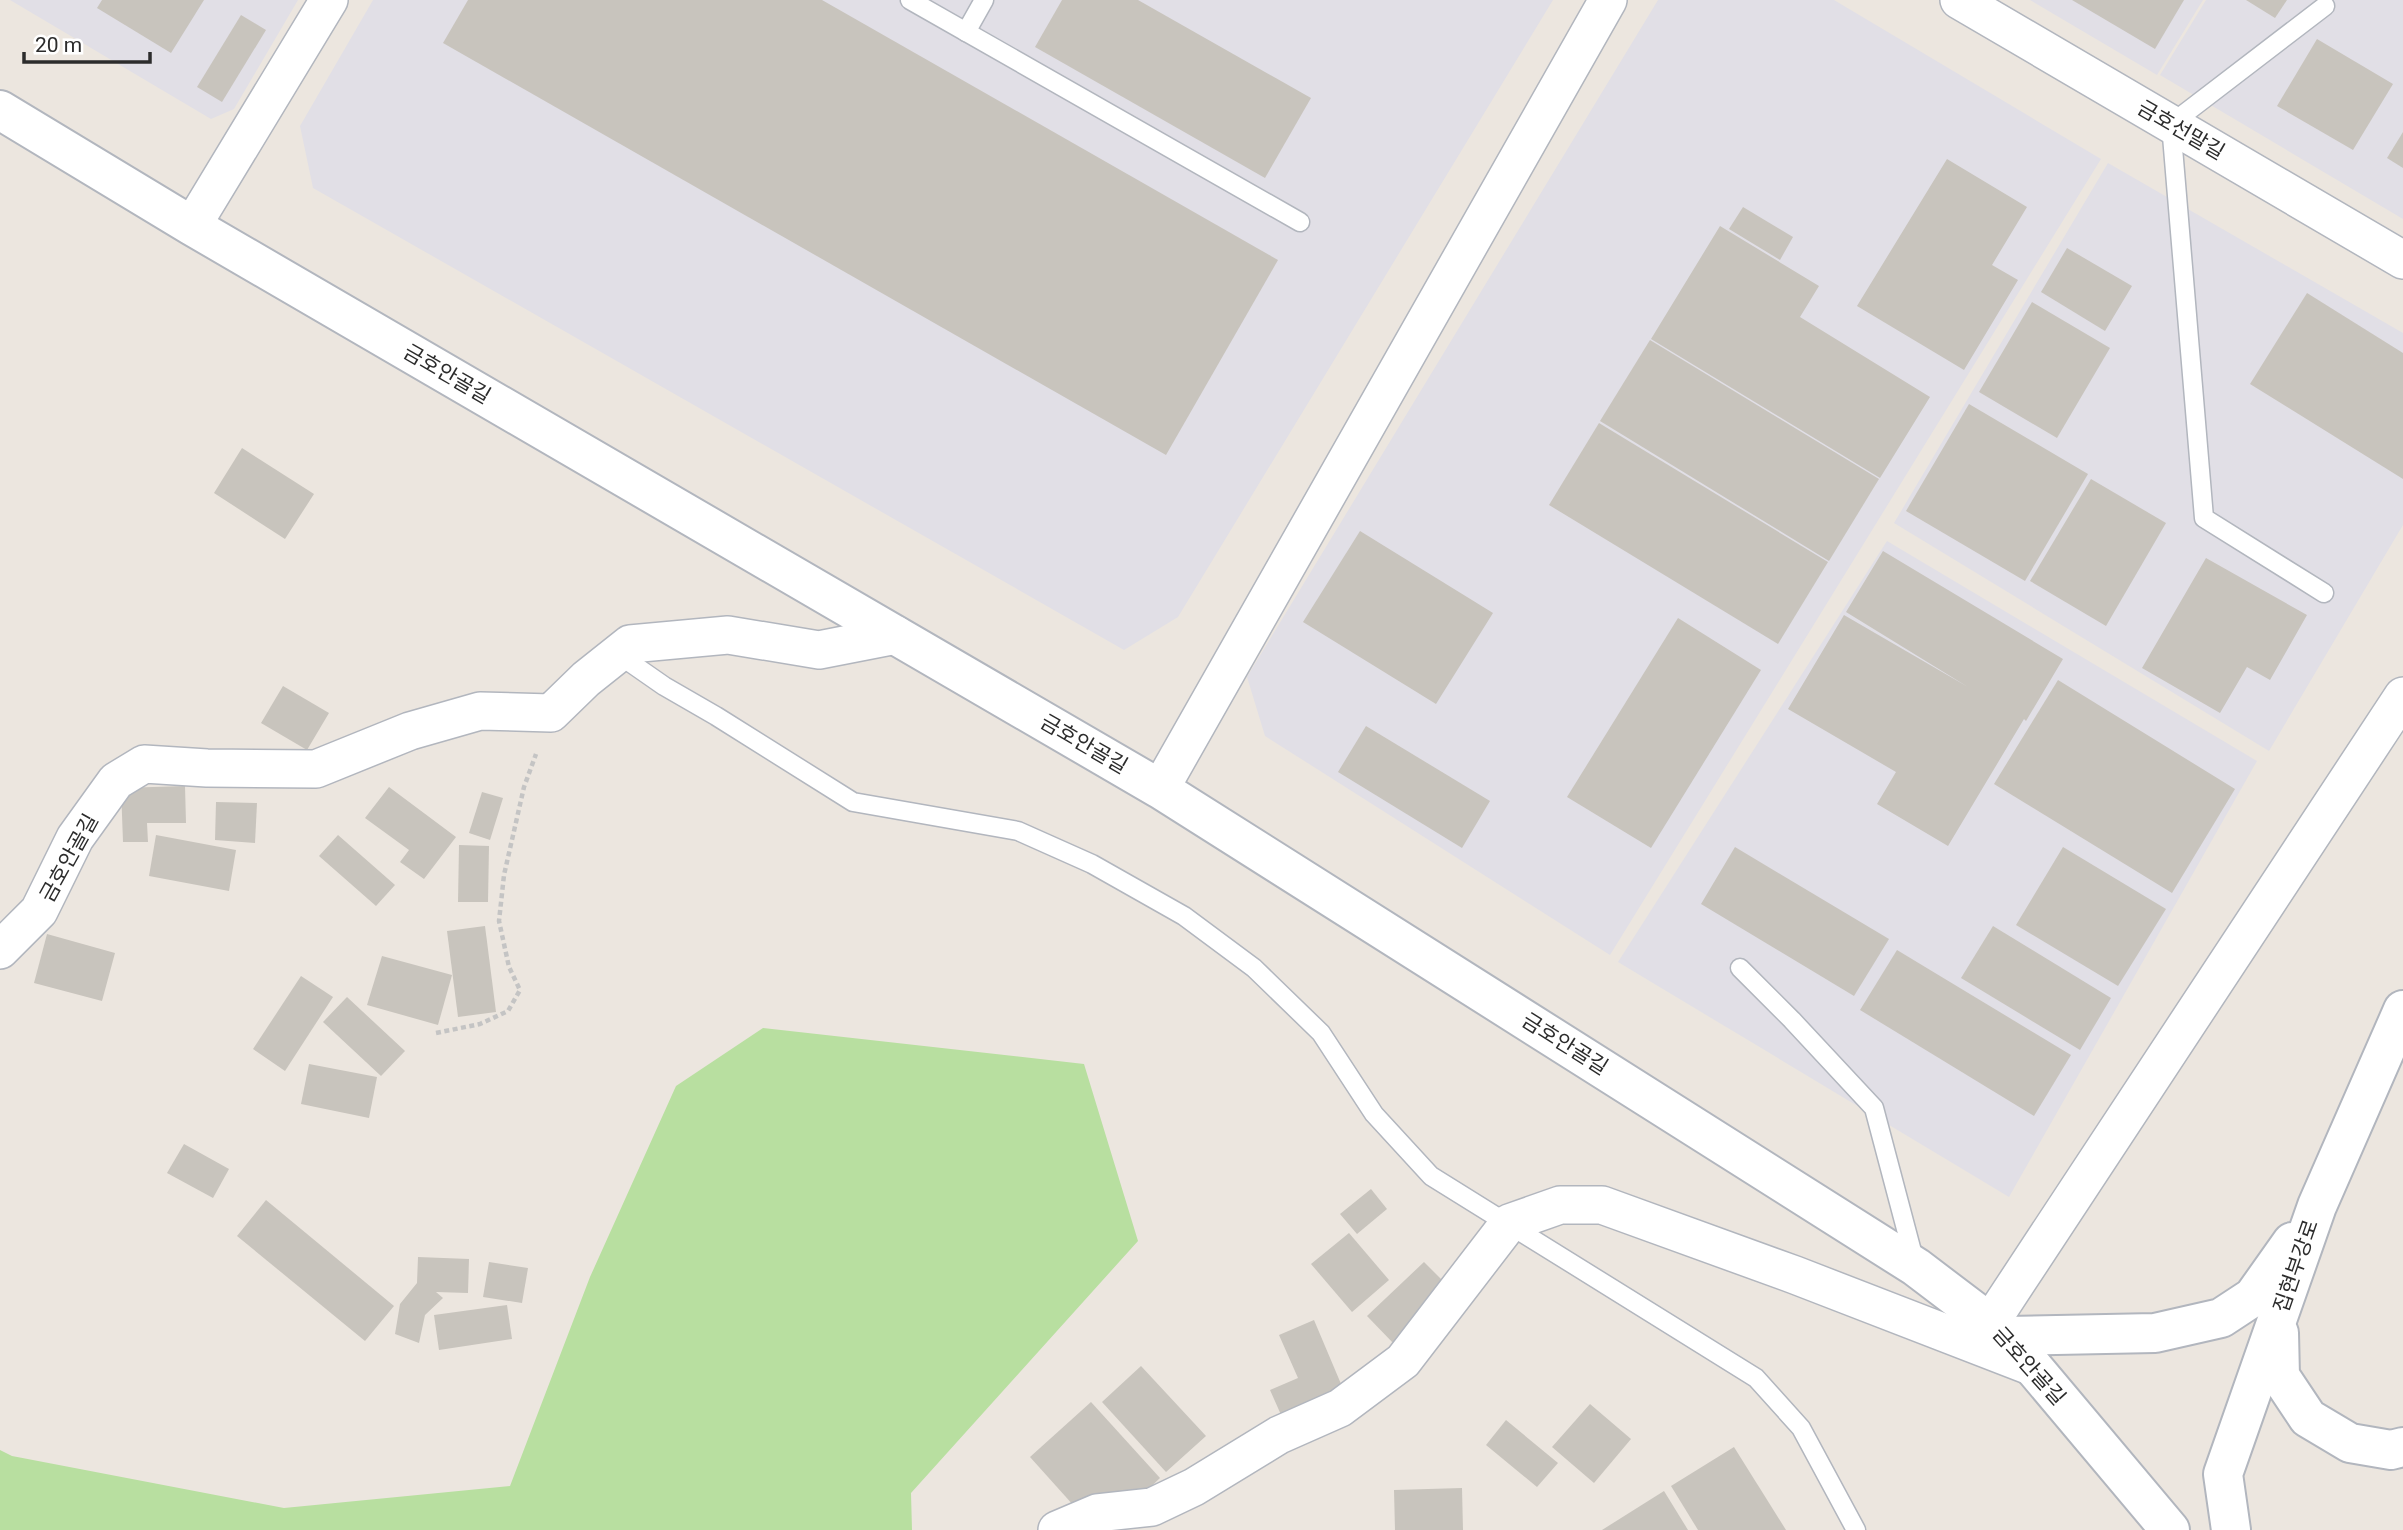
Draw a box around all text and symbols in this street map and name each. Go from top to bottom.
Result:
scale bar [24,21,150,65]
text: 20 m [35,33,82,57]
street label: 금호선말길 [2133,95,2229,165]
street label: 금호안골길 [399,339,495,409]
street label: 금호안골길 [1036,709,1132,779]
street label: 금호안골길 [35,810,103,906]
street label: 금호안골길 [1518,1008,1612,1080]
street label: 집현부강로 [2269,1216,2323,1316]
street label: 금호안골길 [1988,1322,2070,1410]

